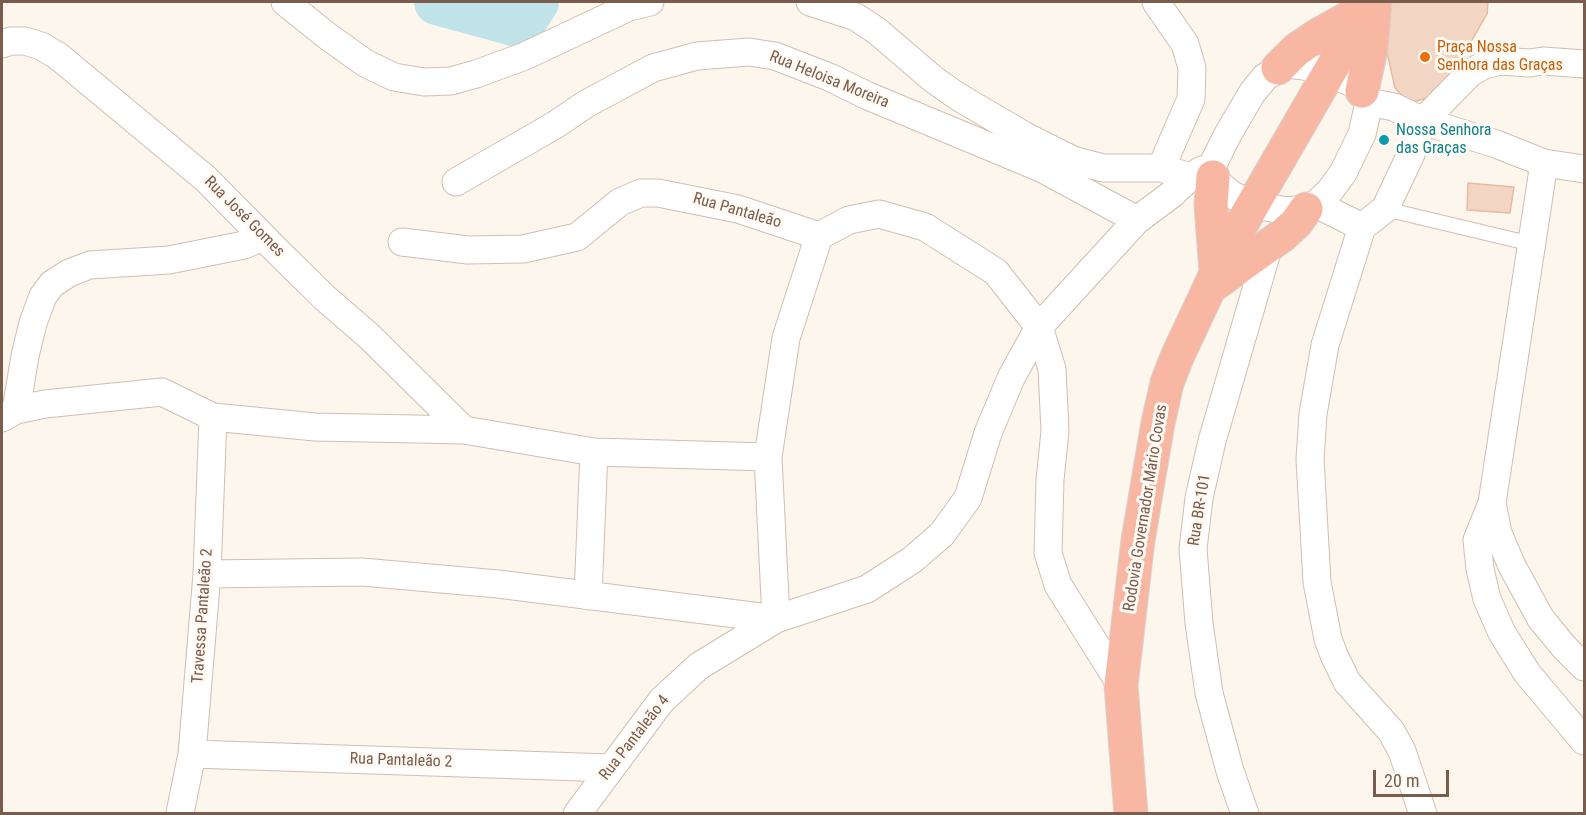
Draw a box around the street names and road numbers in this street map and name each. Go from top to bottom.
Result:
street label: Rua Heloisa Moreira [766,47,892,113]
street label: Rua José Gomes [200,173,288,261]
street label: Rua Pantaleão [691,189,783,233]
street label: Rodovia Governador Mário Covas [1120,403,1172,613]
street label: Rua BR-101 [1185,473,1215,547]
street label: Travessa Pantaleão 2 [189,548,217,684]
street label: Rua Pantaleão 4 [596,692,674,784]
street label: Rua Pantaleão 2 [349,750,453,772]

